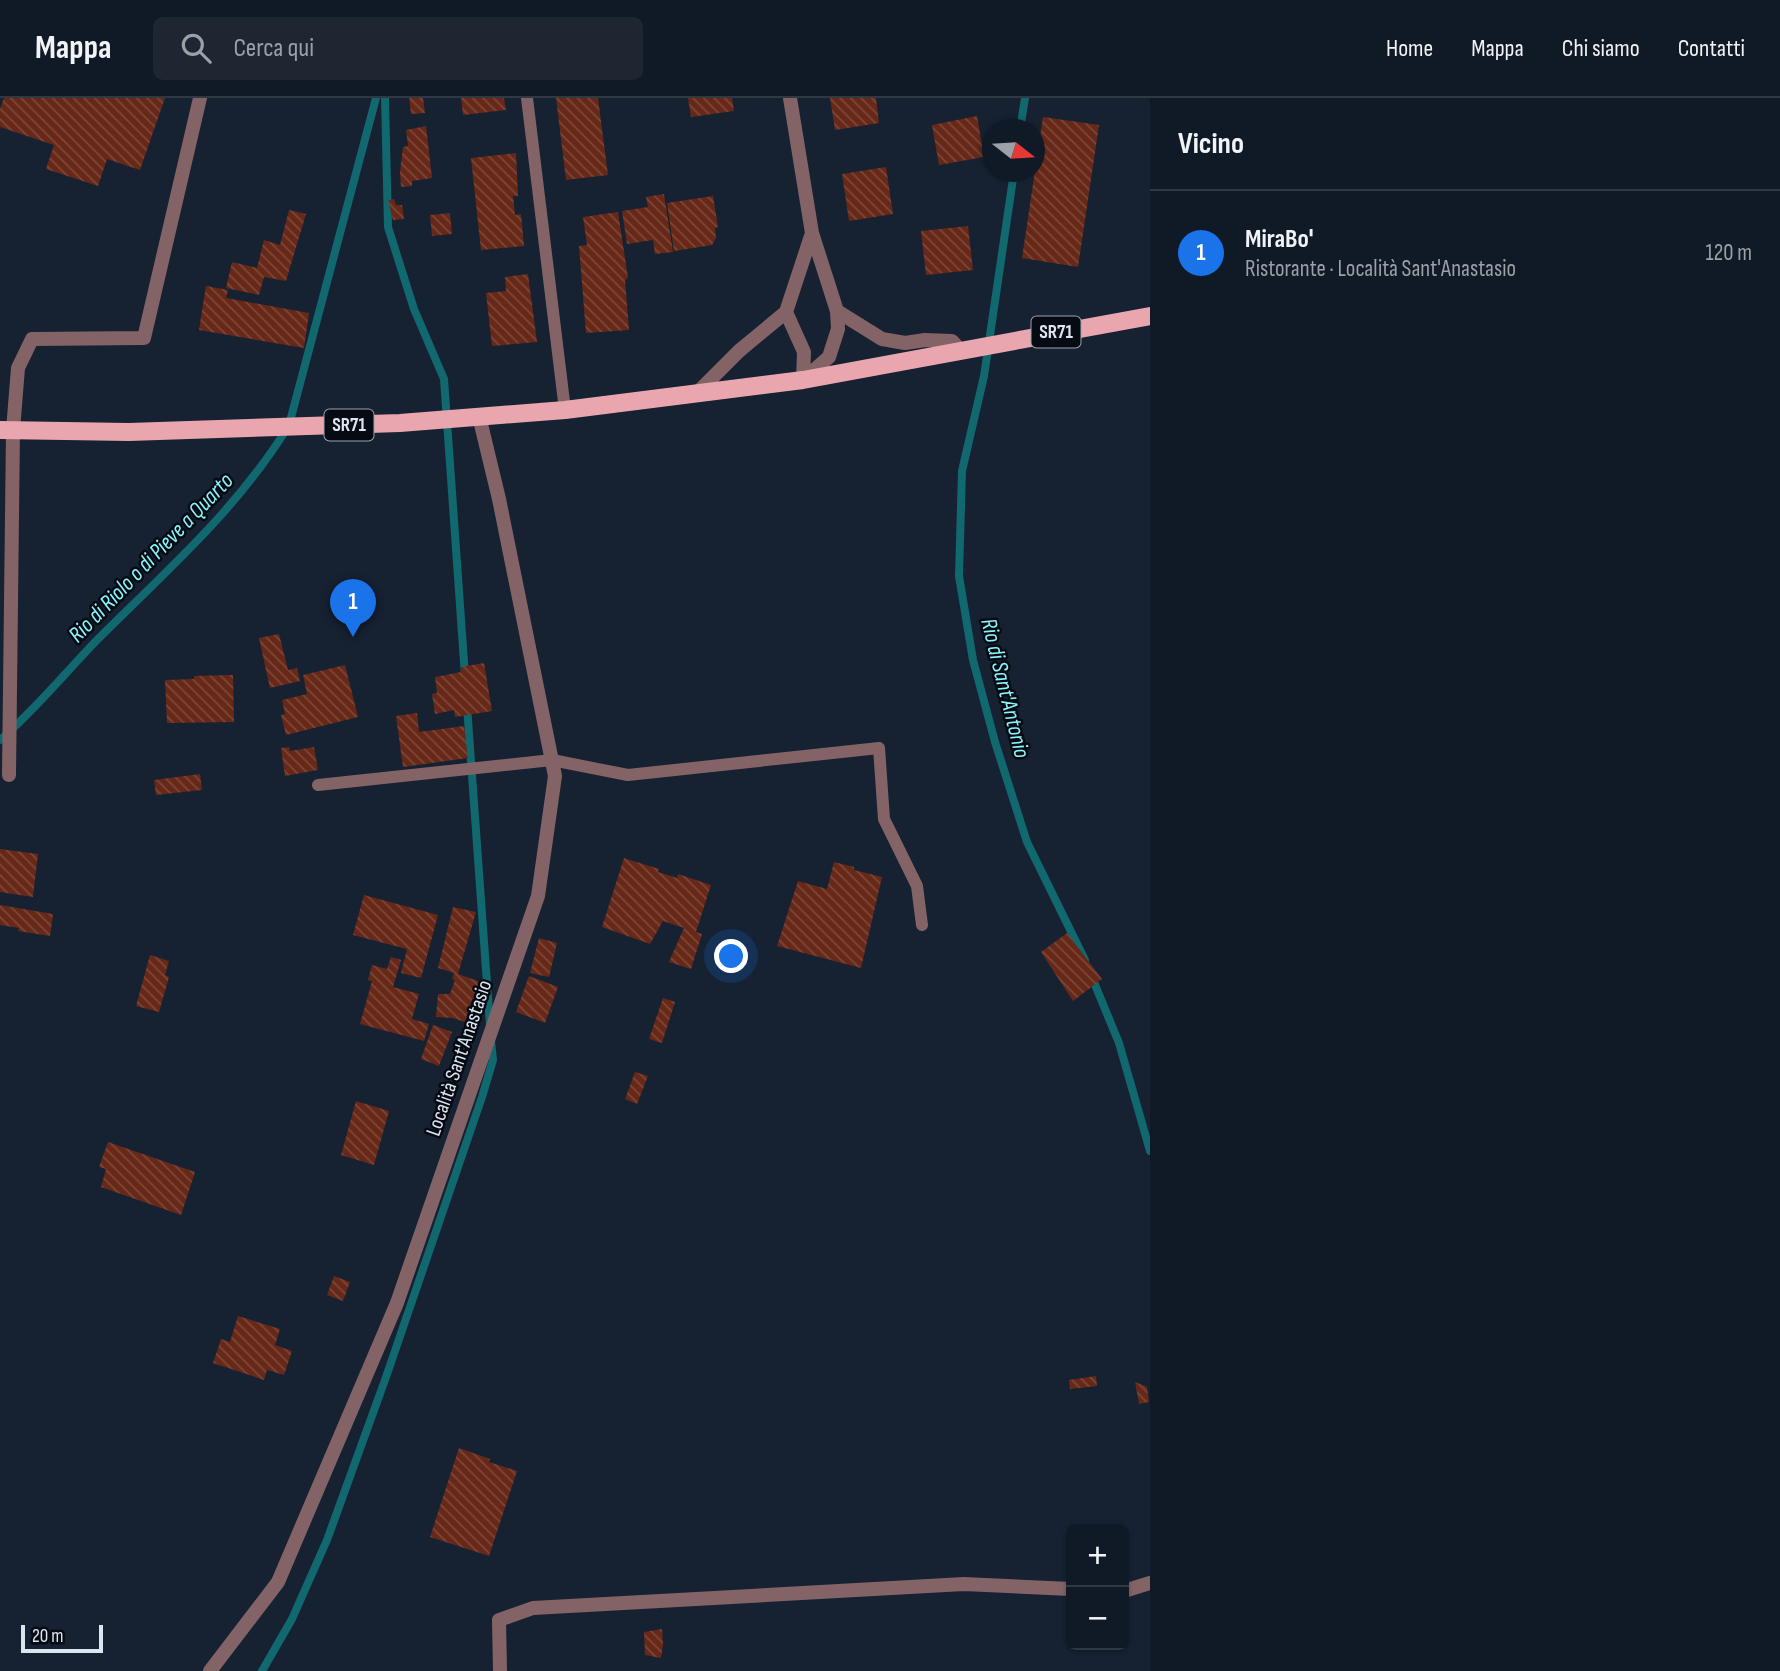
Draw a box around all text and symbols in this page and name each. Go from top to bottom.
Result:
search box [153,17,643,80]
text: Mappa [35,28,111,68]
icon: search [177,29,215,67]
text: Cerca qui [233,33,314,64]
text: Home [1386,34,1433,63]
text: Mappa [1471,34,1524,63]
text: Chi siamo [1562,34,1640,63]
text: Contatti [1678,34,1745,63]
north arrow [982,119,1045,182]
text: Vicino [1178,126,1244,162]
text: MiraBo' [1245,224,1313,255]
text: 1 [1196,239,1206,267]
text: 120 m [1706,239,1752,267]
text: Ristorante · Località Sant'Anastasio [1245,255,1516,283]
road number: SR71 [1032,316,1080,348]
road number: SR71 [324,410,374,440]
water label: Rio di Riolo o di Pieve a Quarto [63,467,240,649]
pin: 1 [330,579,376,637]
water label: Rio di Sant'Antonio [974,615,1036,761]
your location [714,939,748,973]
street label: Località Sant'Anastasio [421,977,497,1139]
map controls [1066,1524,1129,1650]
button: + [1066,1524,1129,1587]
button: − [1066,1587,1129,1650]
scale bar [21,1622,103,1654]
text: 20 m [32,1625,64,1648]

